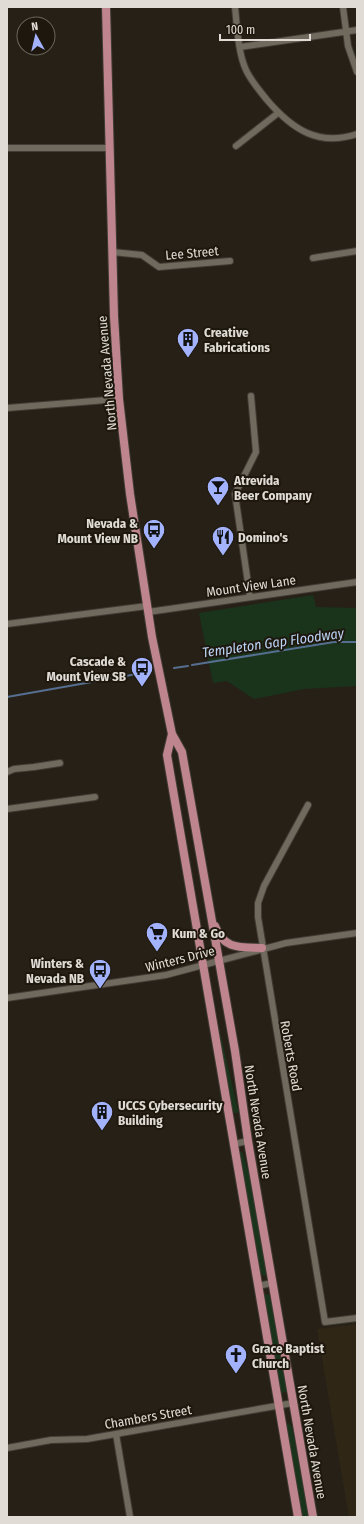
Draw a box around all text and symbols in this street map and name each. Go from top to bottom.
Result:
north arrow [16,16,56,56]
scale bar [220,16,310,42]
text: N [31,20,39,33]
text: 100 m [226,23,255,37]
street label: Lee Street [165,243,220,263]
street label: North Nevada Avenue [95,315,119,431]
place label: Creative Fabrications [204,325,270,355]
building icon: Creative Fabrications [175,326,201,359]
place label: Atrevida Beer Company [233,473,312,503]
bar icon: Atrevida Beer Company [205,474,231,507]
place label: Nevada & Mount View NB [57,516,138,546]
bus stop icon: Nevada & Mount View NB [141,517,167,550]
restaurant icon: Domino's [210,524,236,557]
place label: Domino's [238,530,288,545]
street label: Mount View Lane [205,572,297,600]
water label: Templeton Gap Floodway [201,625,346,661]
place label: Cascade & Mount View SB [46,654,126,684]
bus stop icon: Cascade & Mount View SB [129,655,155,688]
supermarket icon: Kum & Go [144,920,170,953]
place label: Kum & Go [172,926,225,941]
street label: Winters Drive [144,943,216,975]
place label: Winters & Nevada NB [26,956,84,986]
bus stop icon: Winters & Nevada NB [87,957,113,990]
street label: Roberts Road [277,1020,305,1092]
street label: North Nevada Avenue [242,1064,274,1180]
place label: UCCS Cybersecurity Building [118,1098,223,1128]
building icon: UCCS Cybersecurity Building [89,1099,115,1132]
place label: Grace Baptist Church [252,1341,325,1371]
church icon: Grace Baptist Church [223,1342,249,1375]
street label: North Nevada Avenue [295,1384,329,1500]
street label: Chambers Street [103,1402,193,1432]

